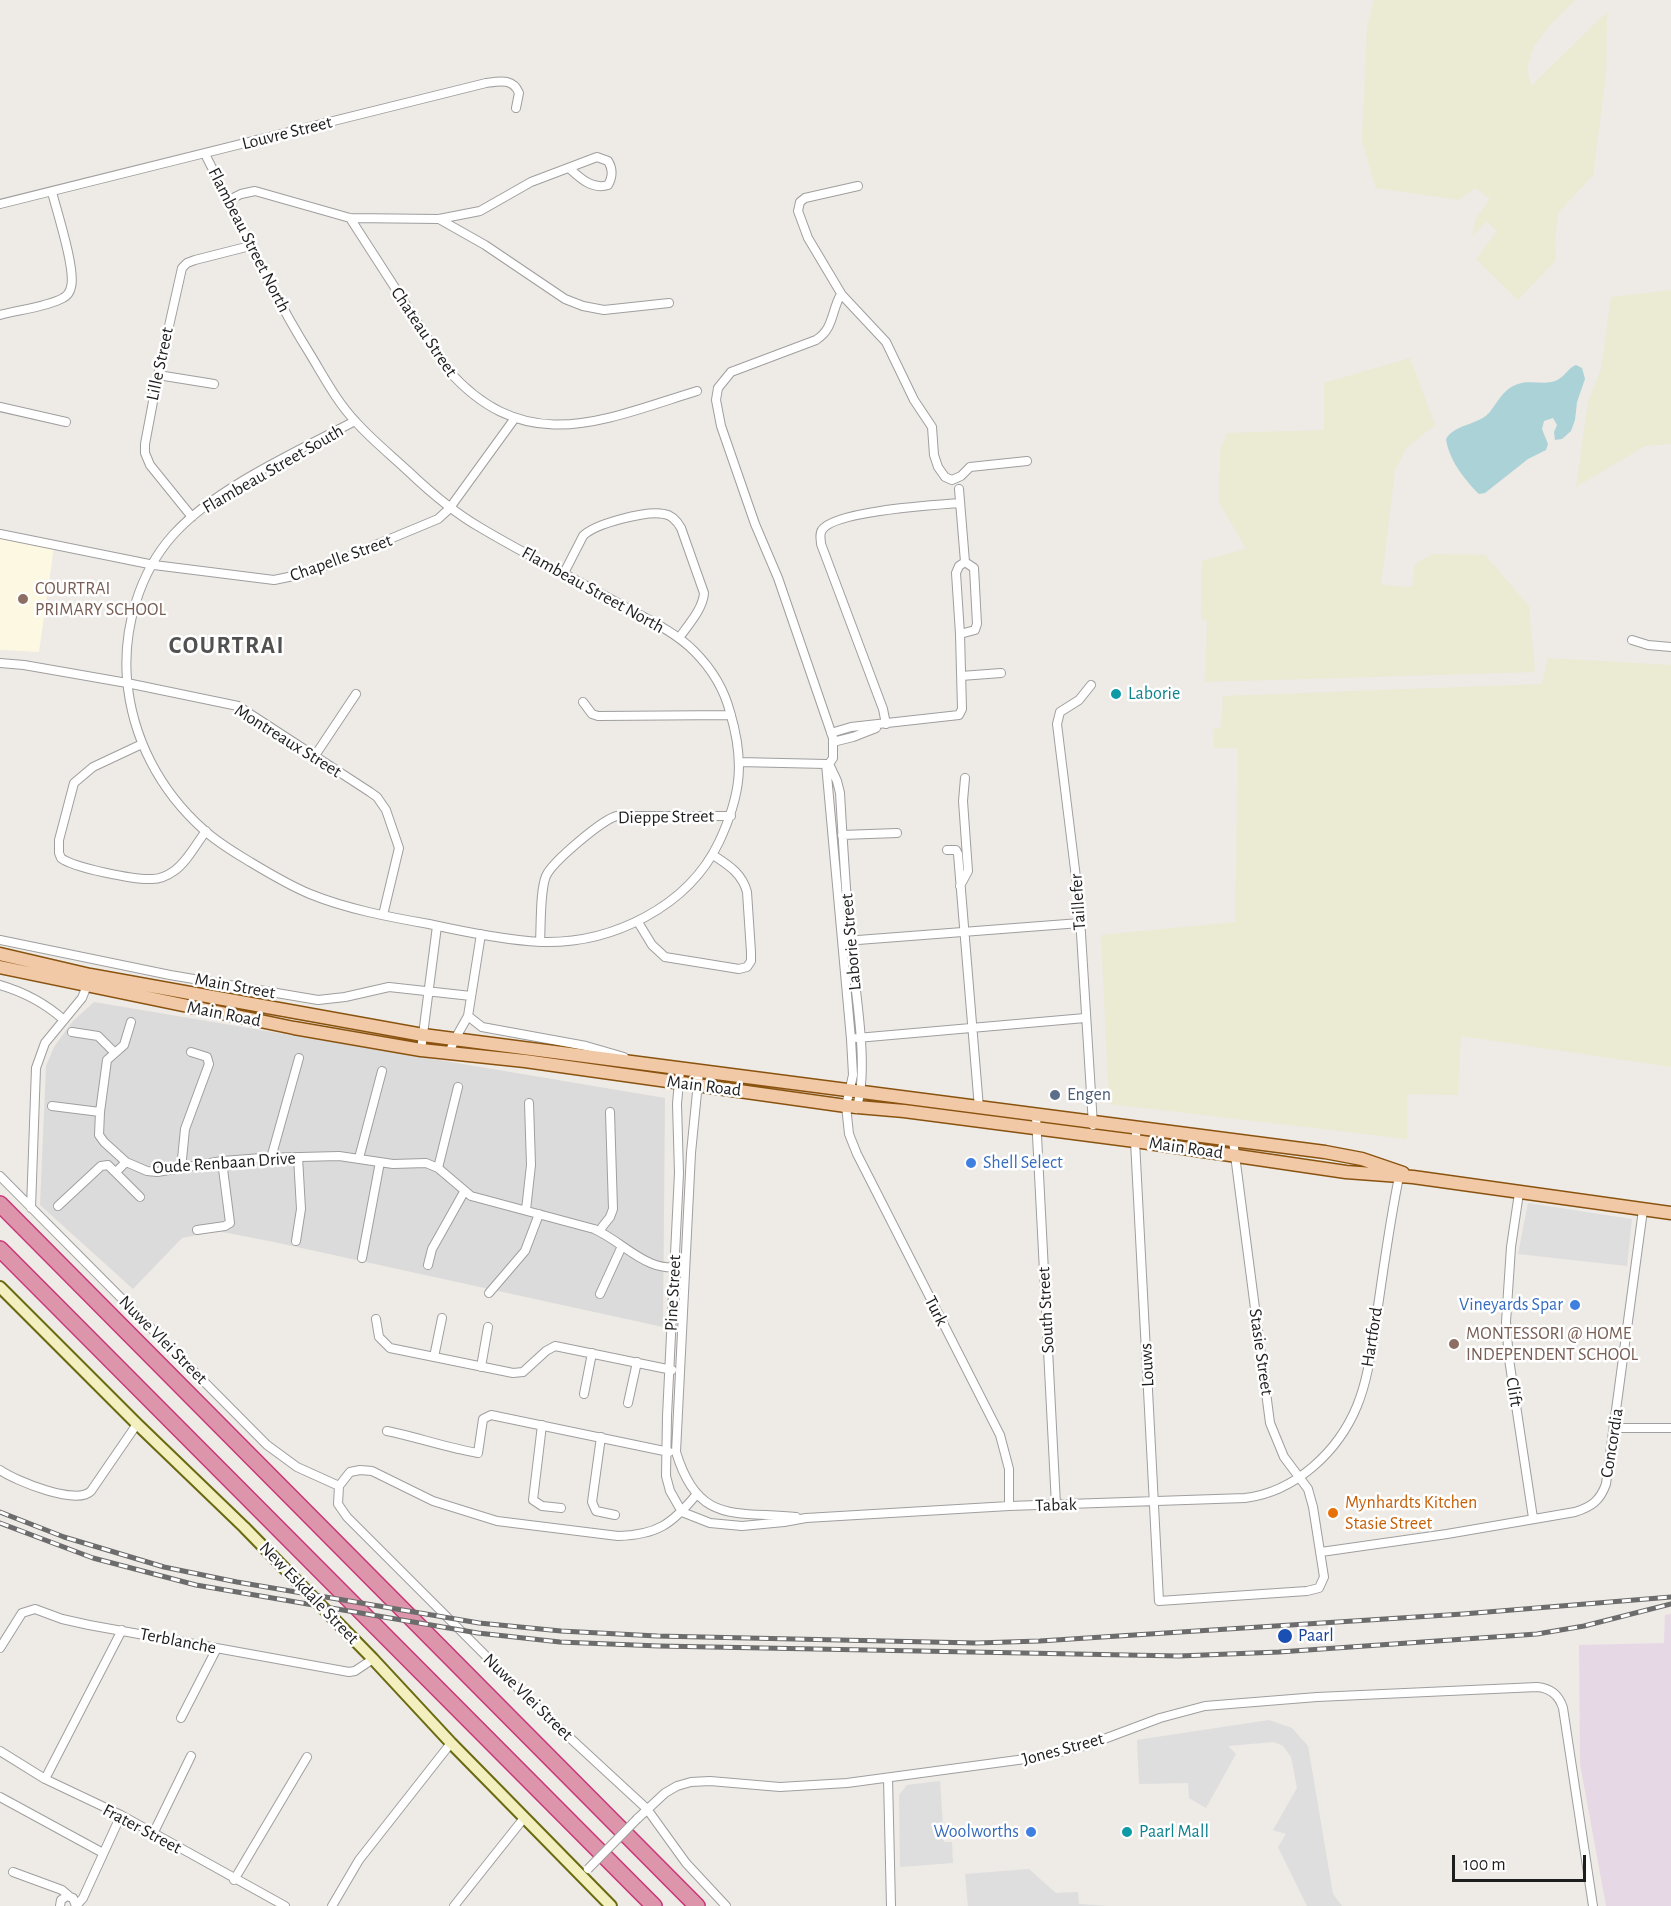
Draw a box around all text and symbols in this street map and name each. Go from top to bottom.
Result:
street label: Louvre Street [240,111,334,155]
street label: Flambeau Street North [203,164,295,316]
street label: Chateau Street [386,283,462,381]
street label: Lille Street [142,325,178,403]
street label: Flambeau Street South [199,420,347,518]
street label: Chapelle Street [287,530,395,586]
street label: Flambeau Street North [518,542,668,638]
place label: COURTRAI PRIMARY SCHOOL [35,578,166,620]
marker: COURTRAI PRIMARY SCHOOL [16,592,30,606]
district label: COURTRAI [169,632,285,660]
place label: Laborie [1128,683,1180,705]
marker: Laborie [1109,687,1123,701]
street label: Montreaux Street [230,699,346,783]
street label: Dieppe Street [618,805,714,829]
street label: Taillefer [1065,873,1091,931]
street label: Laborie Street [836,892,866,992]
street label: Main Street [193,968,277,1004]
street label: Main Road [185,996,263,1032]
street label: Main Road [666,1071,742,1101]
place label: Engen [1067,1084,1111,1106]
marker: Engen [1048,1088,1062,1102]
street label: Main Road [1147,1132,1225,1164]
street label: Oude Renbaan Drive [152,1147,296,1179]
place label: Shell Select [983,1152,1063,1174]
marker: Shell Select [964,1156,978,1170]
street label: Pine Street [660,1254,686,1332]
street label: South Street [1033,1266,1059,1354]
street label: Nuwe Vlei Street [114,1291,212,1389]
street label: Turk [919,1292,953,1330]
place label: Vineyards Spar [1459,1294,1563,1316]
marker: Vineyards Spar [1568,1298,1582,1312]
street label: Hartford [1357,1305,1387,1369]
street label: Stasie Street [1244,1307,1278,1397]
place label: MONTESSORI @ HOME INDEPENDENT SCHOOL [1466,1323,1638,1366]
marker: MONTESSORI @ HOME INDEPENDENT SCHOOL [1447,1337,1461,1351]
street label: Louws [1135,1343,1159,1387]
street label: Clift [1501,1376,1527,1408]
street label: Concordia [1596,1407,1628,1479]
place label: Mynhardts Kitchen Stasie Street [1345,1492,1477,1534]
street label: Tabak [1035,1493,1077,1517]
marker: Mynhardts Kitchen Stasie Street [1326,1506,1340,1520]
street label: New Eskdale Street [255,1537,363,1649]
street label: Terblanche [138,1623,218,1659]
place label: Paarl [1298,1625,1334,1647]
marker: Paarl [1276,1627,1294,1645]
street label: Nuwe Vlei Street [479,1649,577,1745]
street label: Jones Street [1020,1728,1106,1770]
street label: Frater Street [99,1799,185,1859]
place label: Woolworths [934,1821,1019,1843]
place label: Paarl Mall [1139,1821,1209,1843]
marker: Woolworths [1024,1825,1038,1839]
marker: Paarl Mall [1120,1825,1134,1839]
scale bar [1455,1843,1588,1881]
text: 100 m [1463,1856,1506,1874]

